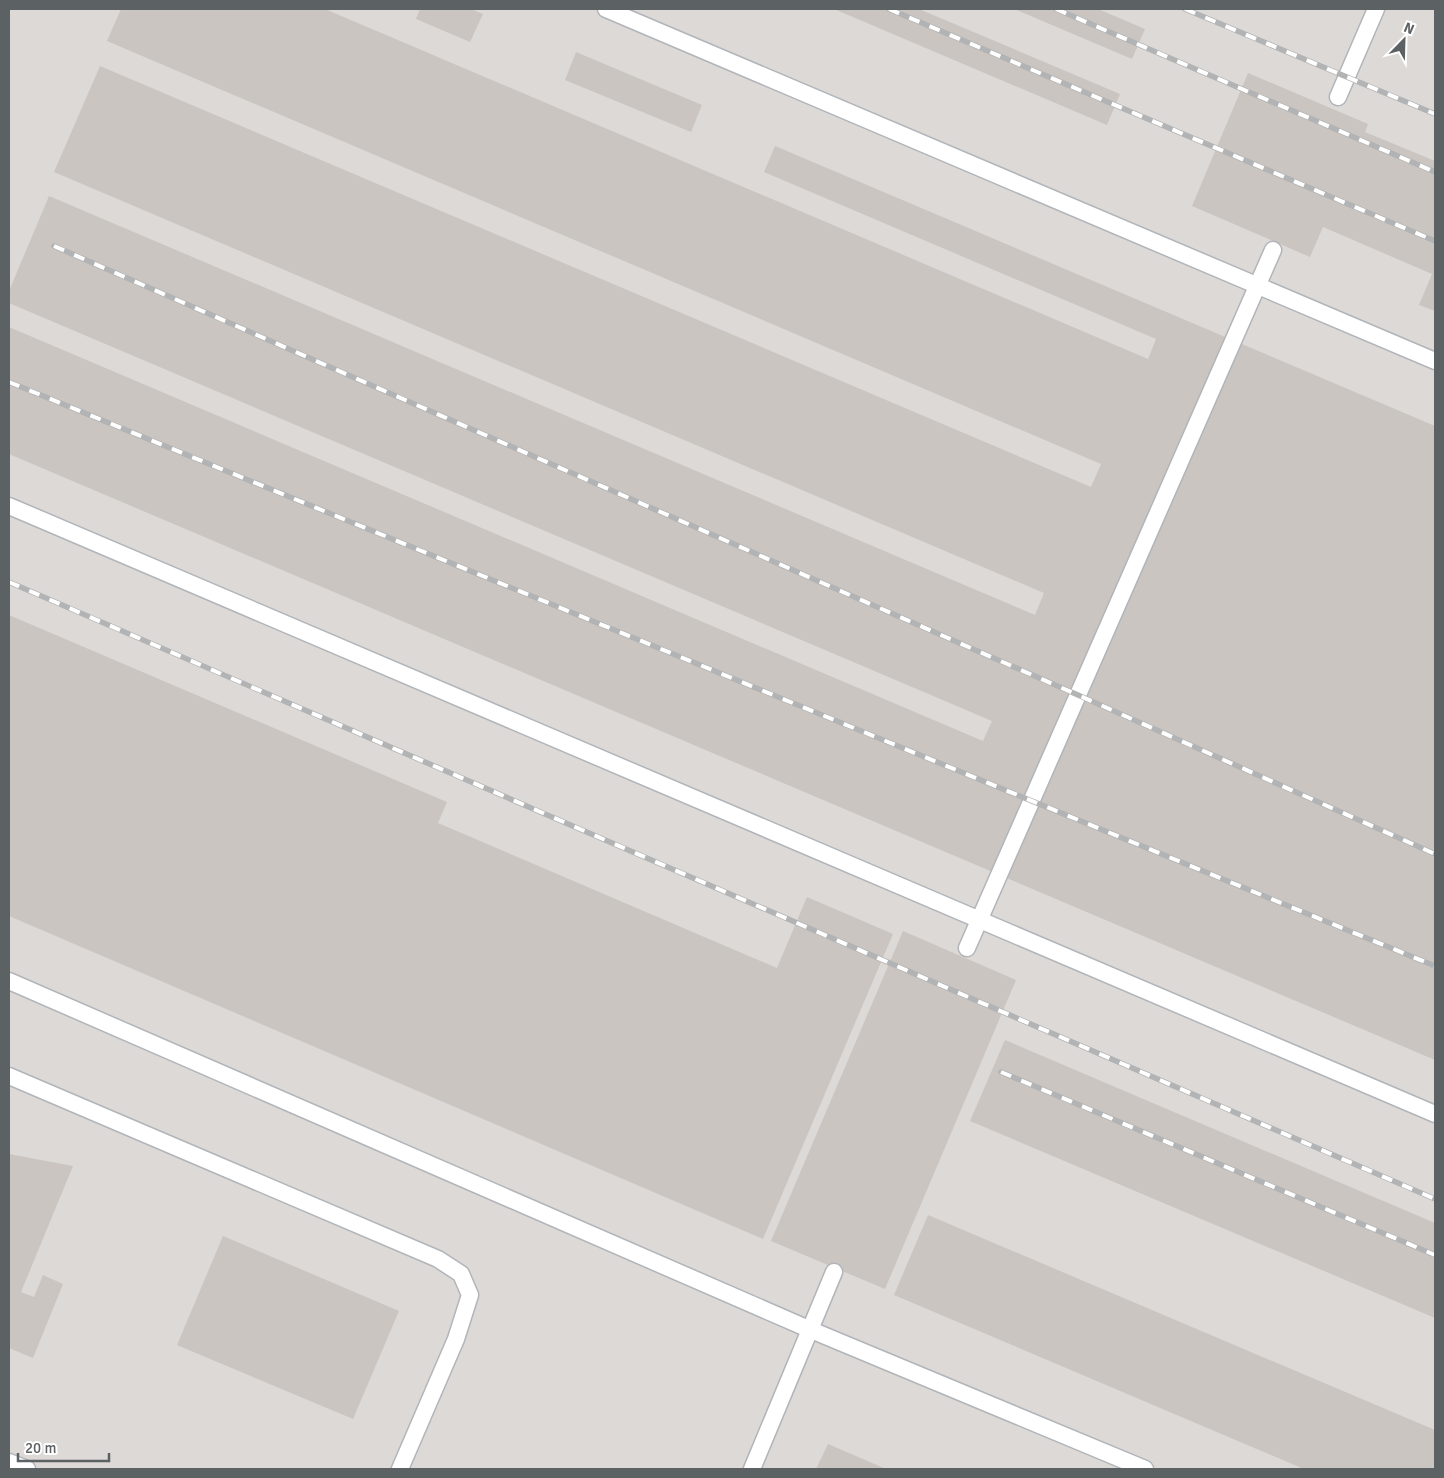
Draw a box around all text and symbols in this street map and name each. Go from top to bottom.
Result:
north arrow [1379,15,1429,65]
text: N [1401,19,1417,38]
scale bar [18,1430,109,1462]
text: 20 m [25,1439,56,1457]

